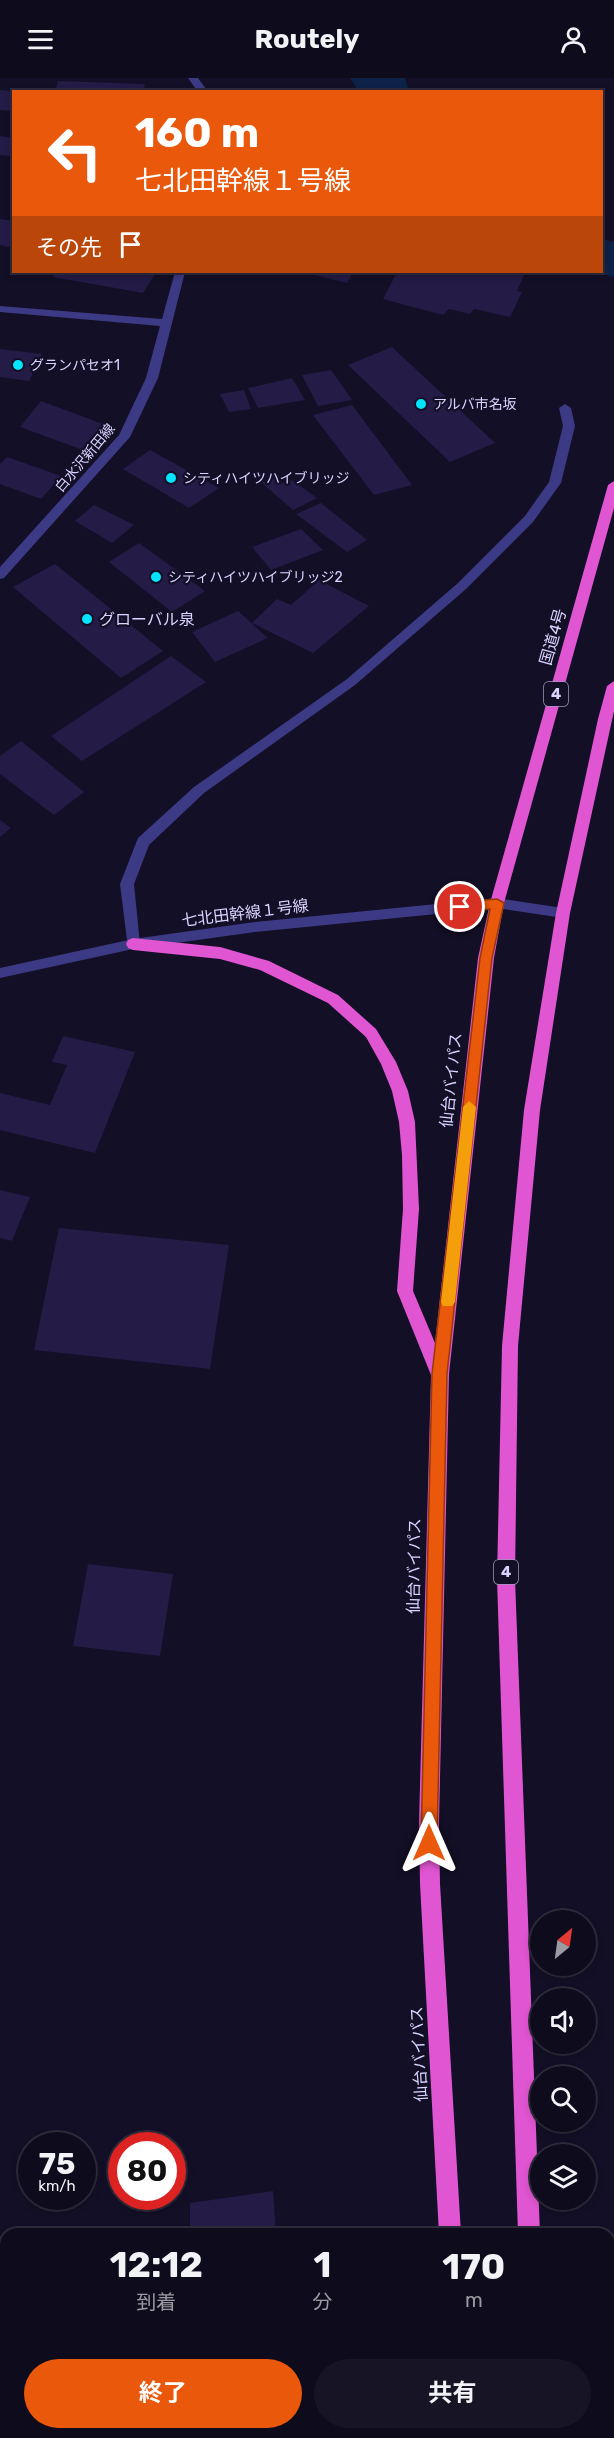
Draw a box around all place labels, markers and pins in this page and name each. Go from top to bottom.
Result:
place label: グランパセオ1 [30,357,120,374]
marker: グランパセオ1 [11,358,25,372]
place label: アルバ市名坂 [433,396,517,413]
marker: アルバ市名坂 [414,397,428,411]
place label: シティハイツハイブリッジ [183,470,350,487]
marker: シティハイツハイブリッジ [164,471,178,485]
place label: シティハイツハイブリッジ2 [168,569,343,586]
marker: シティハイツハイブリッジ2 [149,570,163,584]
place label: グローバル泉 [99,610,195,629]
marker: グローバル泉 [80,612,94,626]
pin [434,881,485,932]

